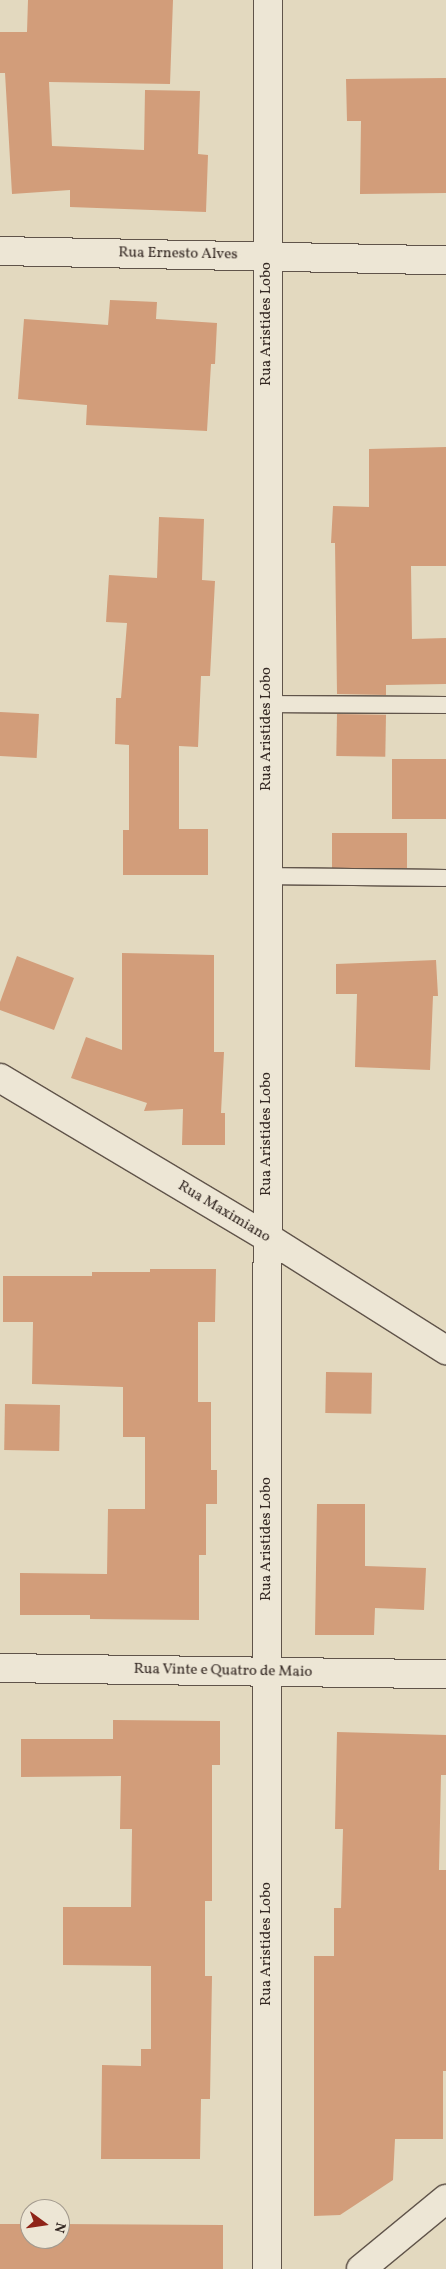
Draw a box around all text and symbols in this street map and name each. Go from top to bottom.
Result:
street label: Rua Ernesto Alves [118,244,238,264]
street label: Rua Aristides Lobo [258,262,276,386]
street label: Rua Aristides Lobo [258,667,276,791]
street label: Rua Aristides Lobo [258,1072,276,1196]
street label: Rua Maximiano [174,1177,274,1247]
street label: Rua Aristides Lobo [258,1477,276,1601]
street label: Rua Vinte e Quatro de Maio [133,1660,313,1682]
street label: Rua Aristides Lobo [258,1882,276,2006]
north arrow [20,2199,70,2249]
text: N [49,2220,70,2235]

